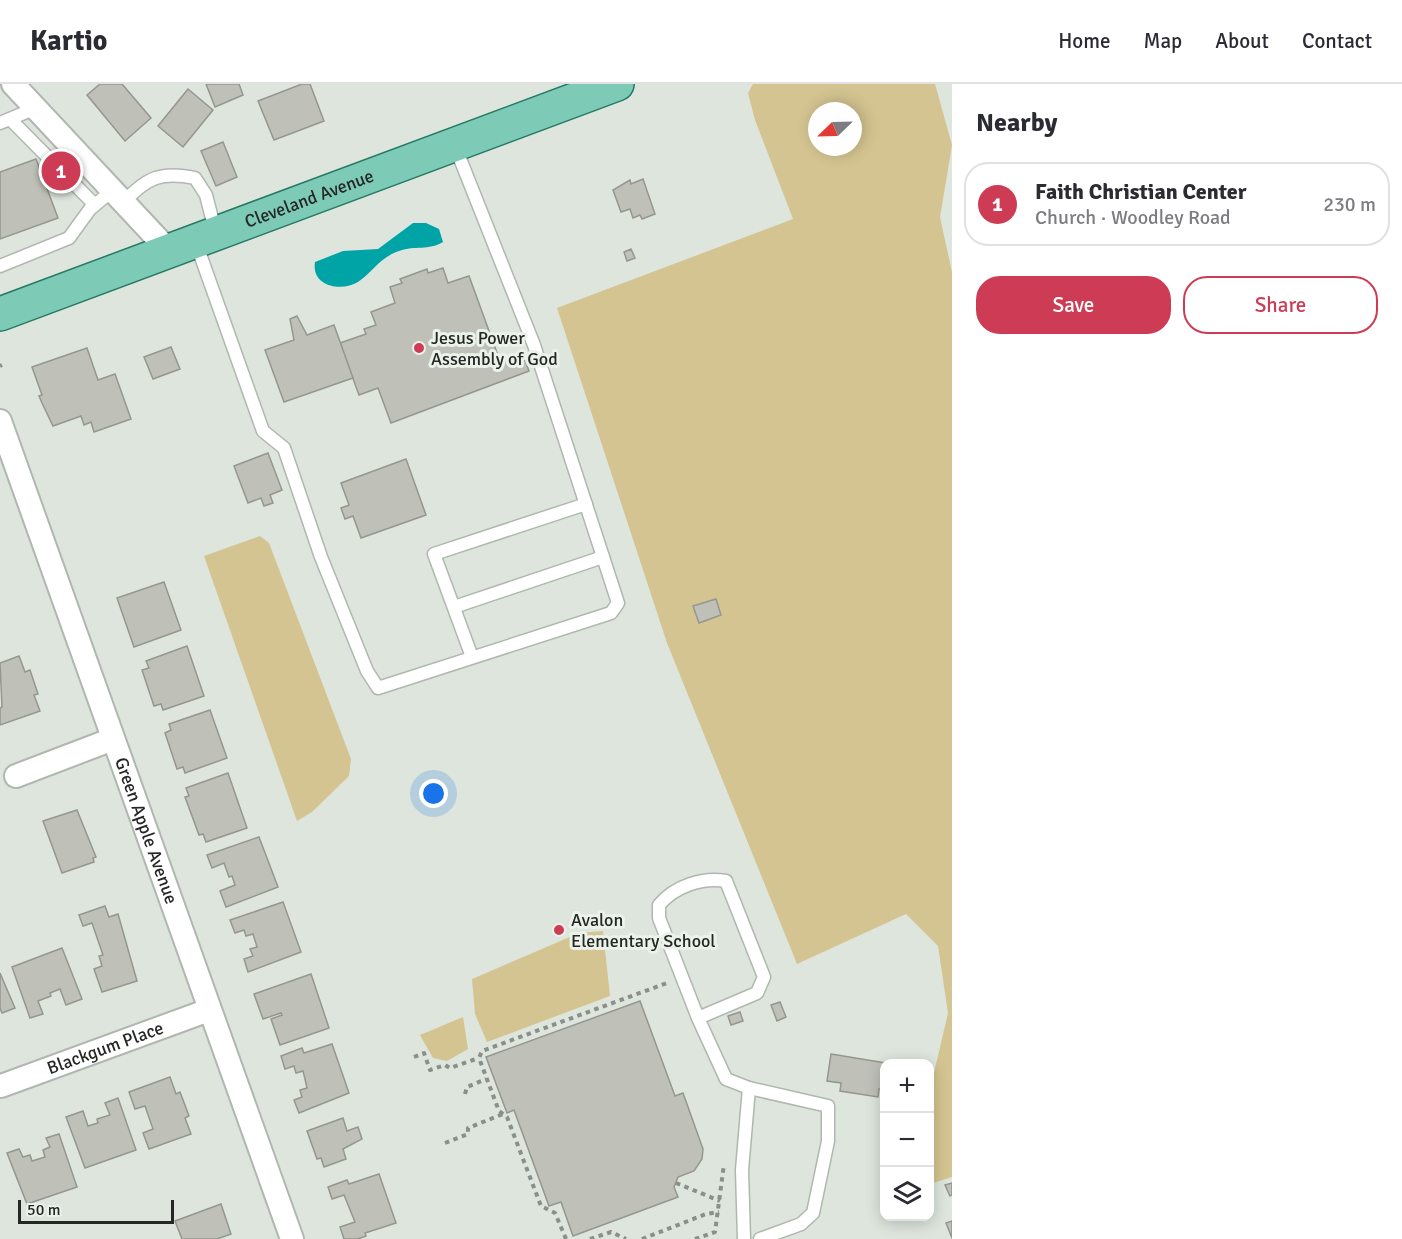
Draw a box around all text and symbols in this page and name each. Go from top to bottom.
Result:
text: Kartio [30,24,107,58]
text: Home [1058,28,1111,54]
text: Map [1144,28,1182,54]
text: About [1215,28,1269,54]
text: Contact [1302,28,1372,54]
north arrow [808,102,862,156]
text: Nearby [976,107,1057,139]
pin: 1 [42,148,80,194]
street label: Cleveland Avenue [242,165,377,233]
text: Faith Christian Center [1035,178,1247,205]
text: 1 [992,192,1003,217]
text: 230 m [1323,192,1376,217]
text: Church · Woodley Road [1035,205,1231,230]
button: Save [976,276,1171,334]
button: Share [1183,276,1378,334]
place label: Jesus Power Assembly of God [431,327,558,370]
marker: Jesus Power Assembly of God [412,341,426,355]
street label: Green Apple Avenue [110,754,183,907]
your location [419,779,448,808]
place label: Avalon Elementary School [571,909,716,952]
marker: Avalon Elementary School [552,923,566,937]
street label: Blackgum Place [44,1017,166,1079]
map controls [880,1059,934,1221]
button: + [880,1059,934,1113]
button: − [880,1113,934,1167]
button: layers [880,1167,934,1221]
scale bar [18,1197,174,1224]
text: 50 m [27,1200,61,1220]

